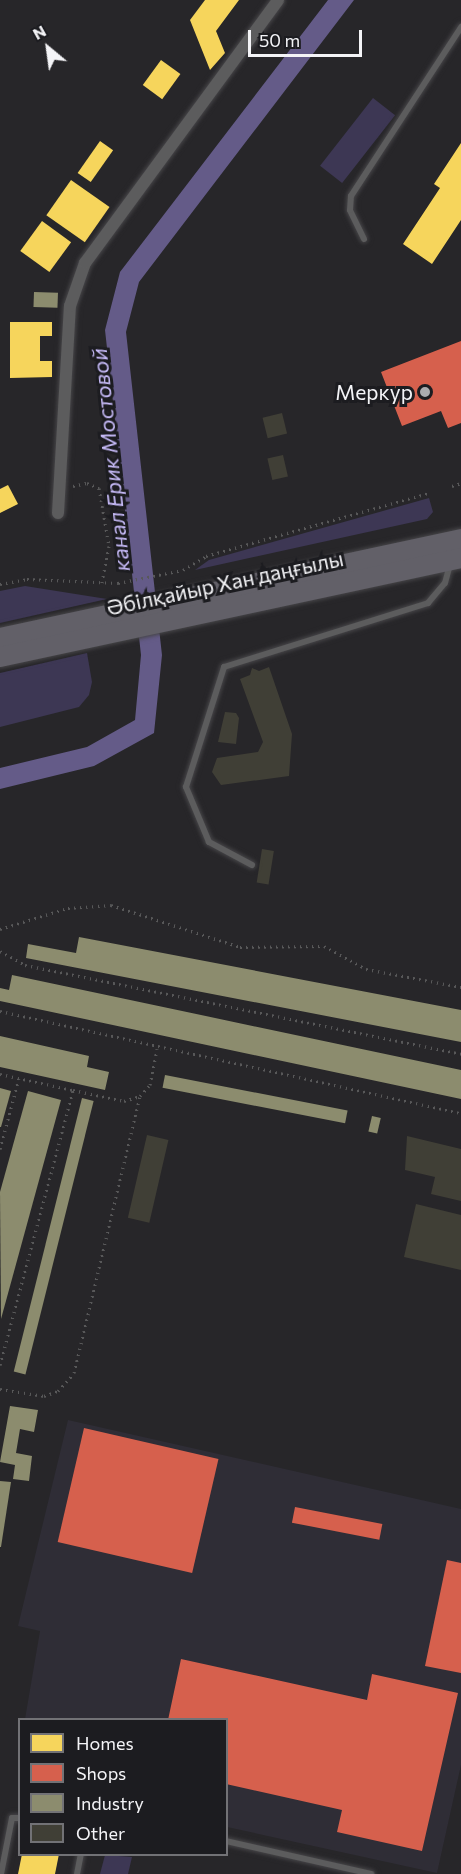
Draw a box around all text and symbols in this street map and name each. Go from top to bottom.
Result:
north arrow [18,18,78,78]
scale bar [251,18,365,56]
text: N [29,21,49,43]
text: 50 m [259,29,300,51]
water label: канал Ерик Мостовой [85,347,135,573]
place label: Меркур [335,379,413,405]
marker: Меркур [418,385,432,399]
street label: Әбілқайыр Хан даңғылы [104,546,346,620]
legend [18,1718,228,1856]
text: Homes [76,1732,134,1754]
text: Shops [76,1762,126,1784]
text: Industry [76,1792,144,1814]
text: Other [76,1822,125,1844]

